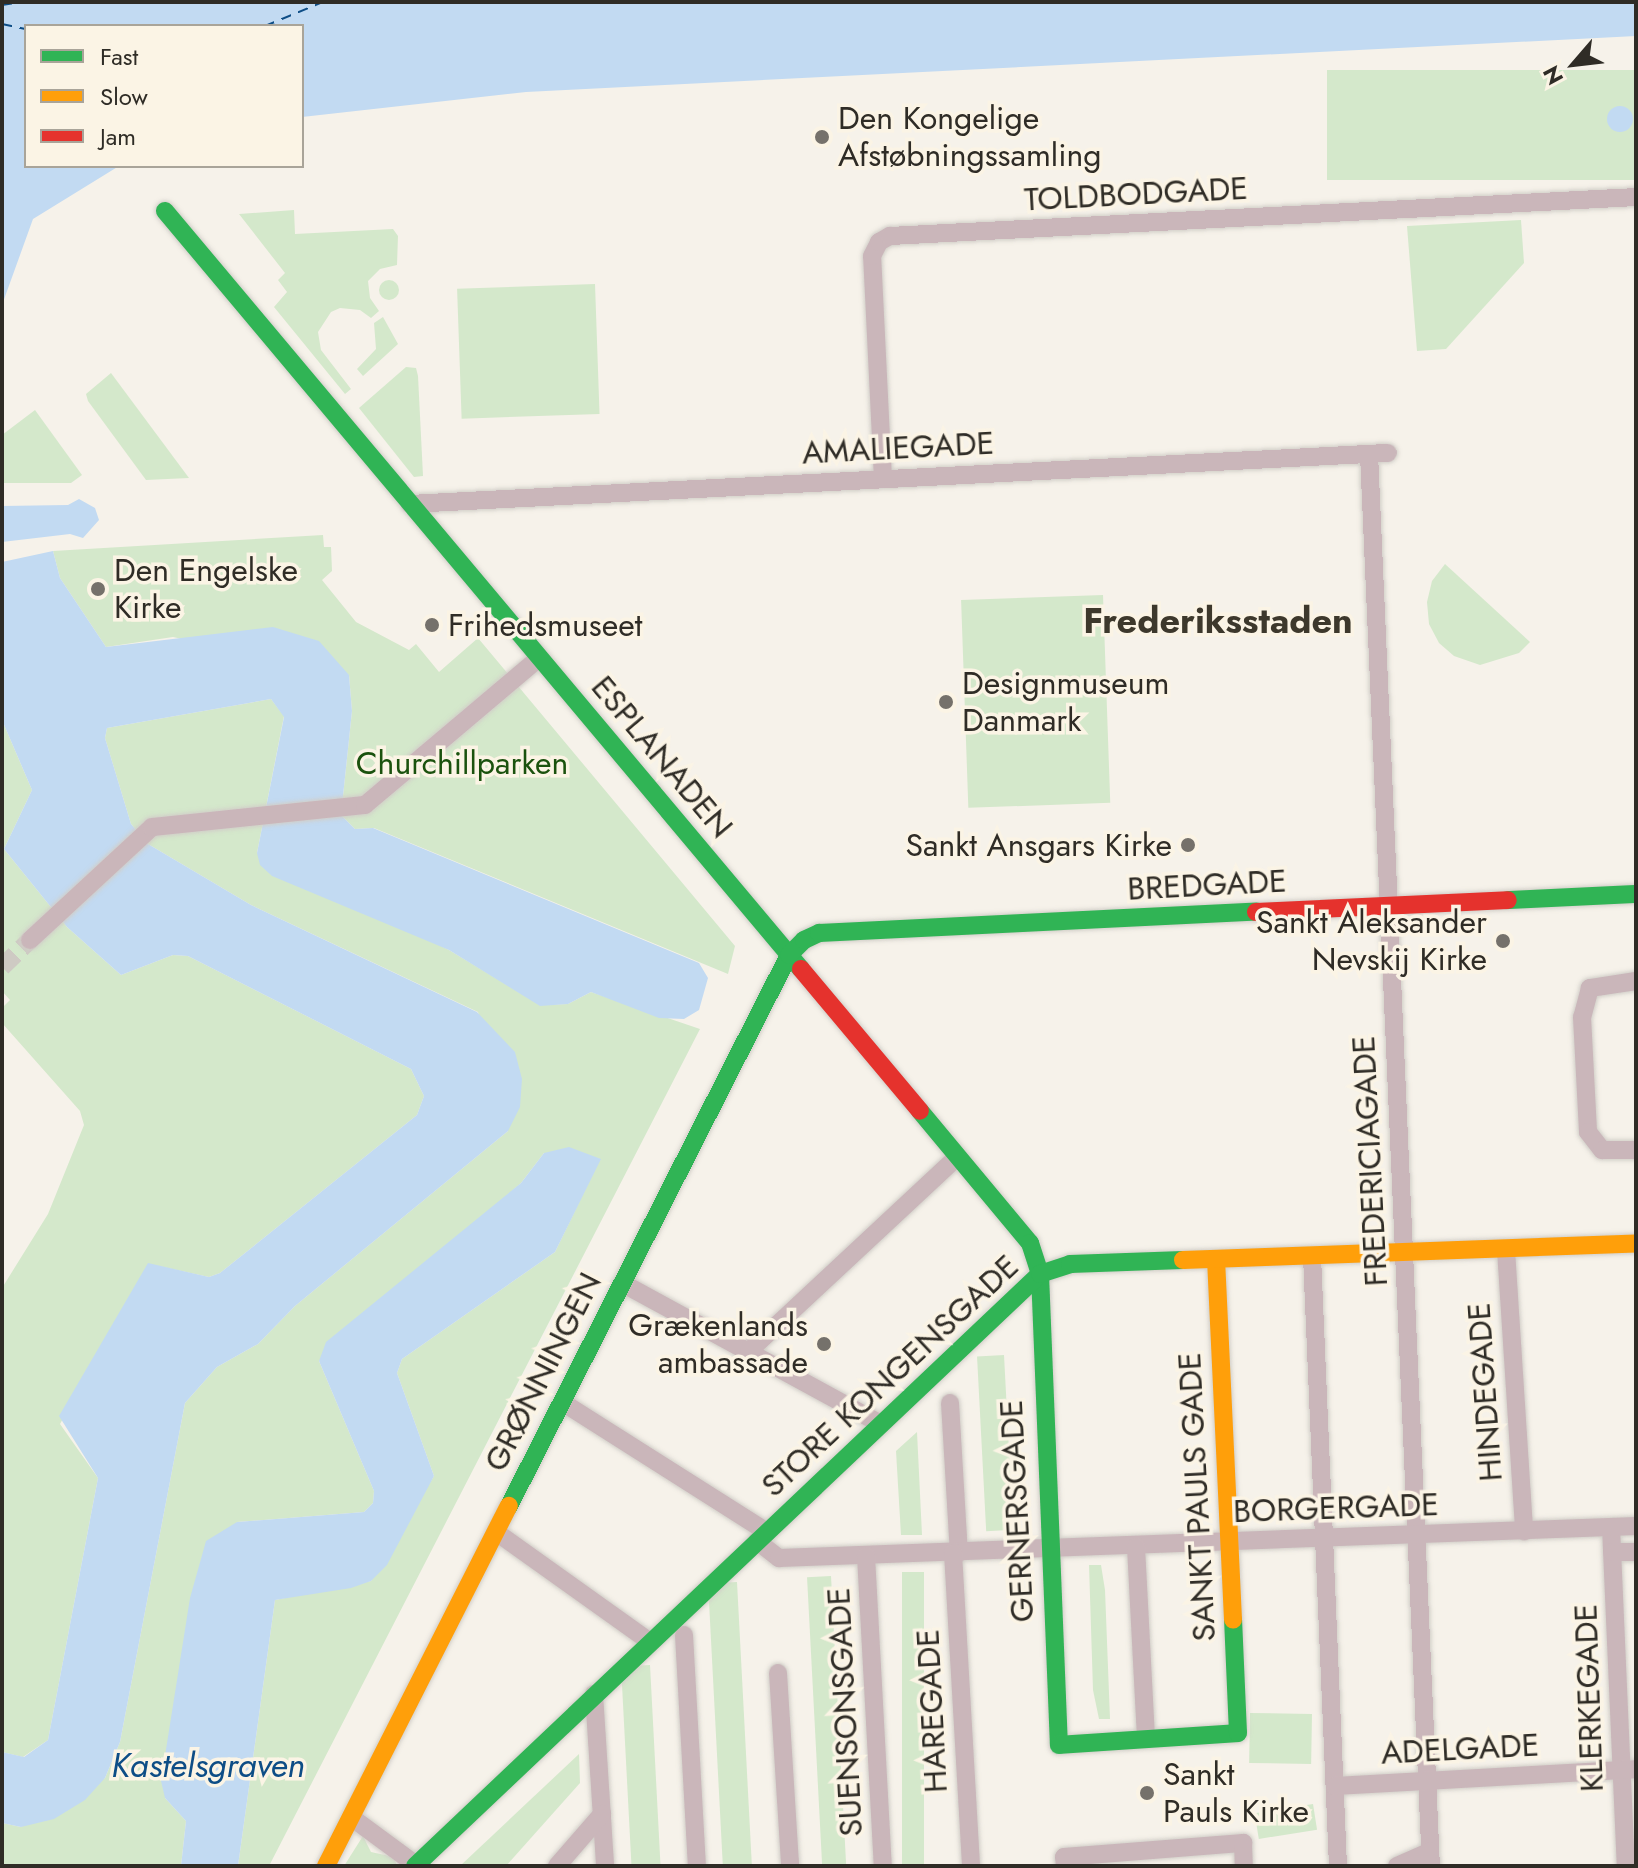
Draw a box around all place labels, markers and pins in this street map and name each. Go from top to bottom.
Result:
place label: Den Kongelige Afstøbningssamling [838,100,1102,175]
marker: Den Kongelige Afstøbningssamling [813,128,831,146]
place label: Den Engelske Kirke [114,552,298,627]
marker: Den Engelske Kirke [89,580,107,598]
place label: Frihedsmuseet [448,606,642,644]
marker: Frihedsmuseet [423,616,441,634]
place label: Designmuseum Danmark [962,665,1169,740]
marker: Designmuseum Danmark [937,693,955,711]
place label: Sankt Ansgars Kirke [906,826,1172,864]
marker: Sankt Ansgars Kirke [1179,836,1197,854]
place label: Sankt Aleksander Nevskij Kirke [1256,904,1487,979]
marker: Sankt Aleksander Nevskij Kirke [1494,932,1512,950]
place label: Grækenlands ambassade [628,1307,808,1382]
marker: Grækenlands ambassade [815,1335,833,1353]
place label: Sankt Pauls Kirke [1163,1756,1309,1831]
marker: Sankt Pauls Kirke [1138,1784,1156,1802]

